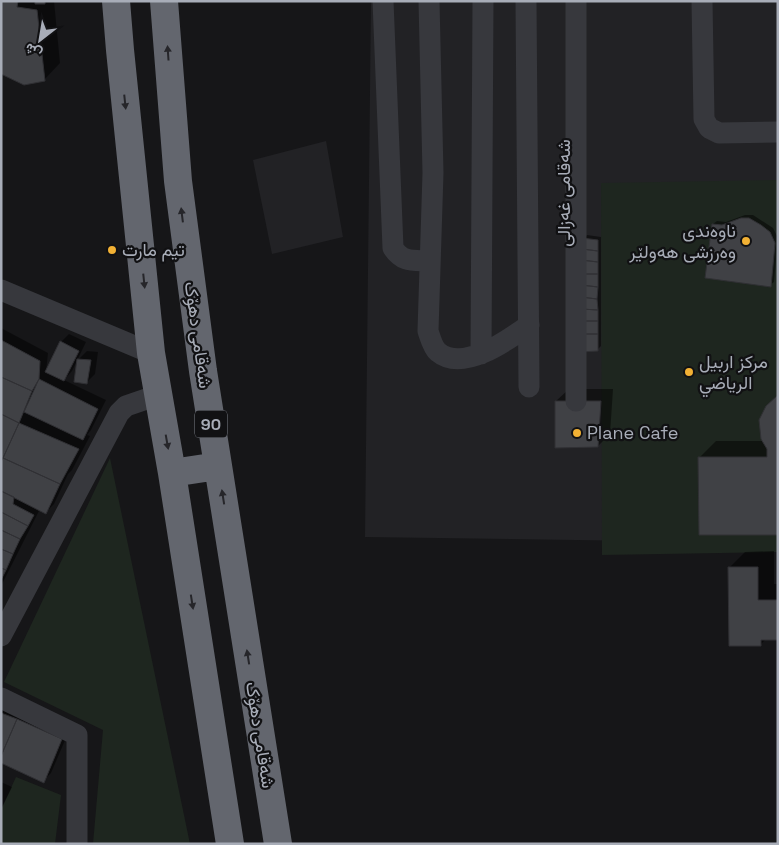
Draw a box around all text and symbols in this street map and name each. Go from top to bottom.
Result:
north arrow [15,15,65,65]
text: ش [21,39,45,63]
one-way arrow [164,45,172,61]
one-way arrow [121,94,129,110]
street label: شەقامی غەزالی [552,139,575,247]
one-way arrow [178,206,186,222]
place label: ناوەندی وەرزشی هەولێر [628,219,736,263]
marker: ناوەندی وەرزشی هەولێر [740,235,752,247]
place label: تيم مارت [122,238,185,262]
marker: تيم مارت [106,244,118,256]
one-way arrow [140,273,148,289]
street label: شەقامی دهۆک [180,280,217,390]
place label: مركز اربيل الرياضي [699,350,768,398]
marker: مركز اربيل الرياضي [683,366,695,378]
road number: 90 [195,410,227,438]
place label: Plane Cafe [587,421,678,444]
marker: Plane Cafe [571,427,583,439]
one-way arrow [163,434,171,450]
one-way arrow [218,488,226,504]
one-way arrow [189,595,197,611]
one-way arrow [243,649,251,665]
street label: شەقامی دهۆک [241,680,280,790]

